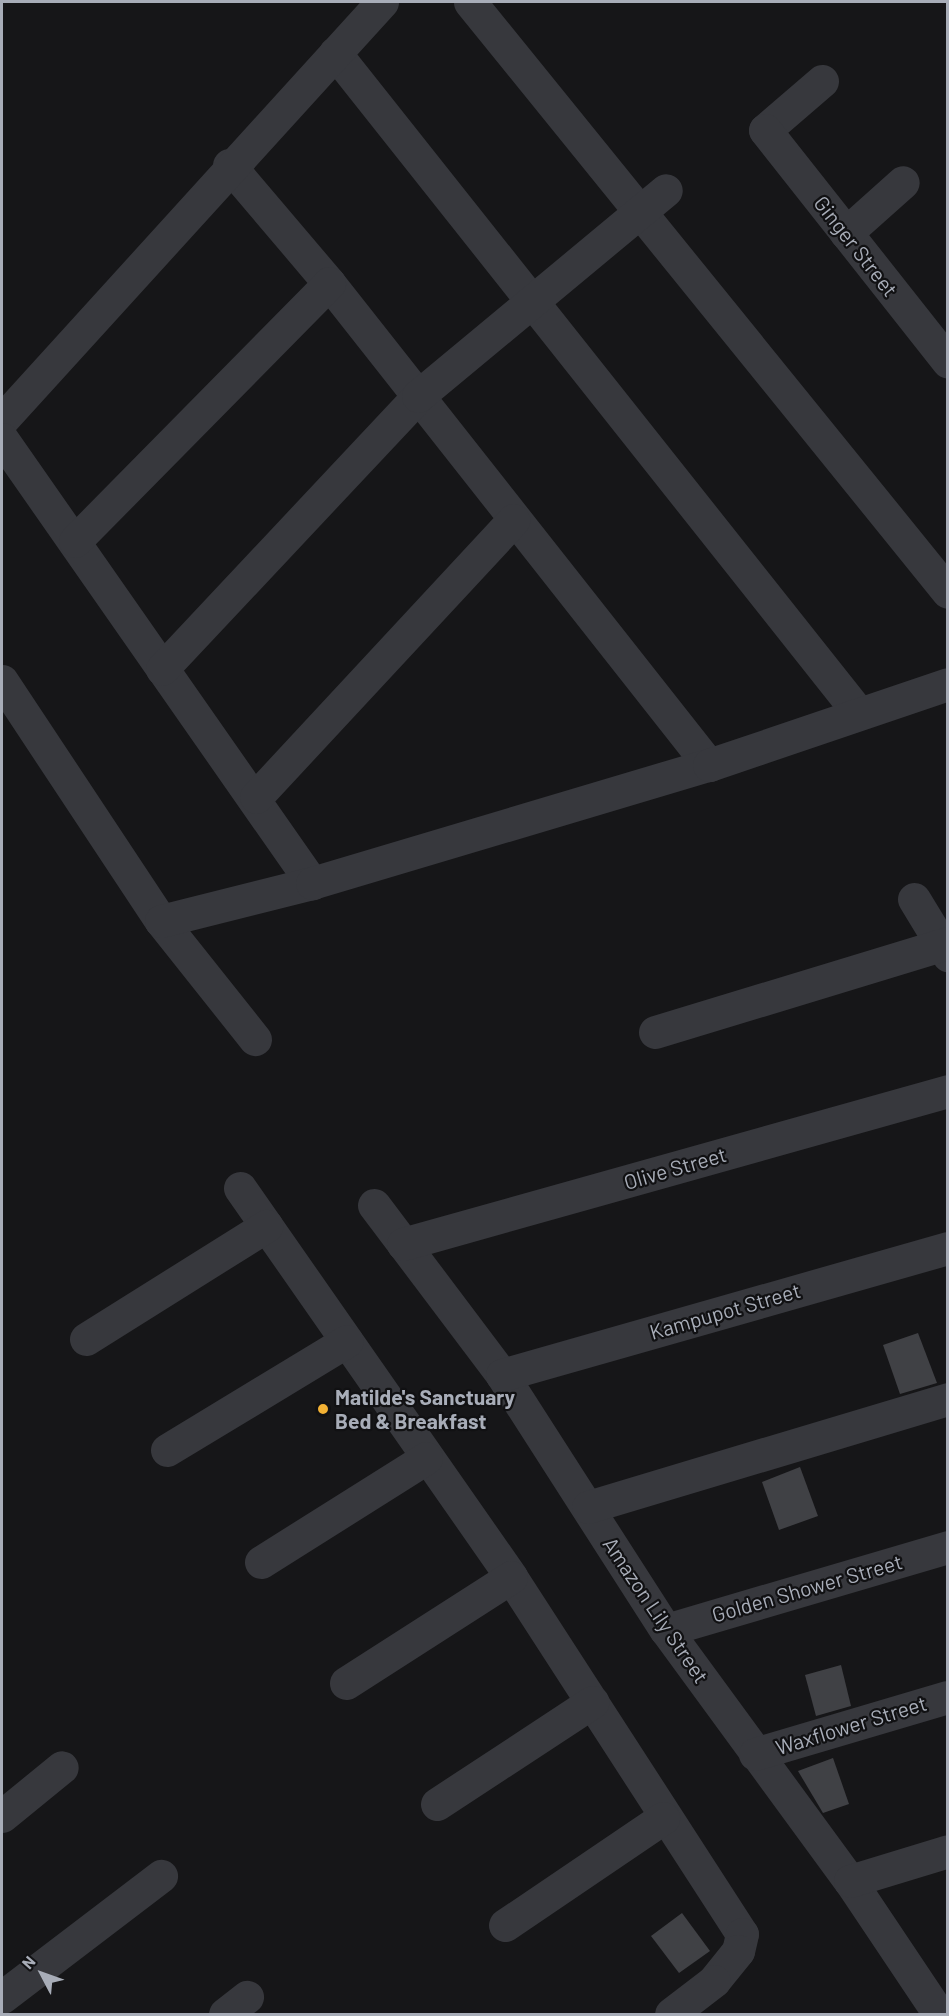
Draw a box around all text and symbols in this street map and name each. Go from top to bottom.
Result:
street label: Ginger Street [809,191,903,301]
street label: Olive Street [621,1141,729,1195]
street label: Kampupot Street [647,1277,803,1345]
place label: Matilde's Sanctuary Bed & Breakfast [335,1384,515,1434]
marker: Matilde's Sanctuary Bed & Breakfast [316,1402,330,1416]
street label: Amazon Lily Street [598,1532,714,1688]
street label: Golden Shower Street [709,1549,905,1627]
street label: Waxflower Street [772,1690,930,1760]
north arrow [12,1944,72,2004]
text: N [17,1952,39,1972]

